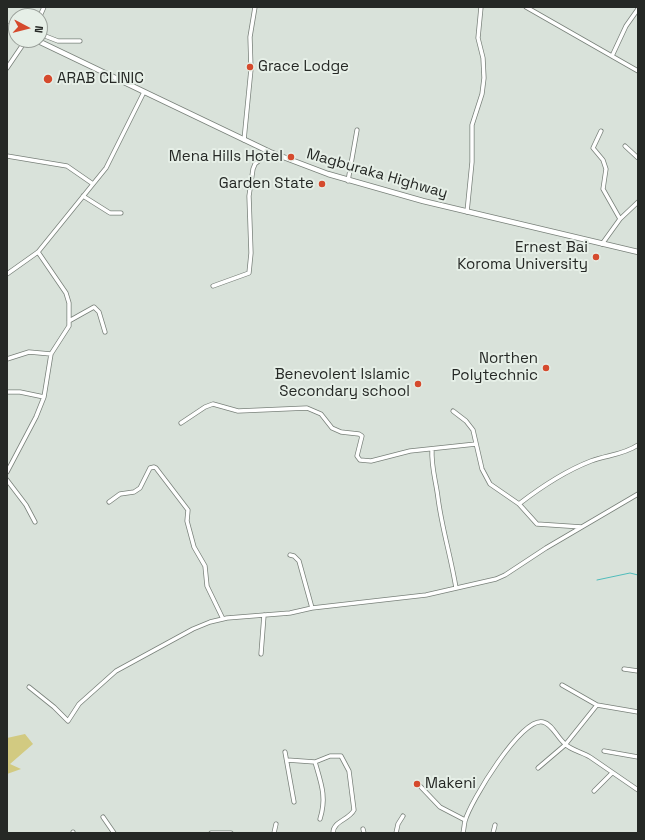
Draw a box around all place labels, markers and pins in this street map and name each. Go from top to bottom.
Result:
place label: Grace Lodge [258,58,349,76]
marker: Grace Lodge [245,62,255,72]
place label: ARAB CLINIC [57,70,144,88]
marker: ARAB CLINIC [42,73,54,85]
place label: Mena Hills Hotel [169,148,283,166]
marker: Mena Hills Hotel [286,152,296,162]
place label: Garden State [219,175,314,193]
marker: Garden State [317,179,327,189]
place label: Ernest Bai Koroma University [457,239,588,274]
marker: Ernest Bai Koroma University [591,252,601,262]
place label: Northen Polytechnic [452,350,538,385]
marker: Northen Polytechnic [541,363,551,373]
place label: Benevolent Islamic Secondary school [275,366,410,401]
marker: Benevolent Islamic Secondary school [413,379,423,389]
place label: Makeni [425,775,476,793]
marker: Makeni [412,779,422,789]

